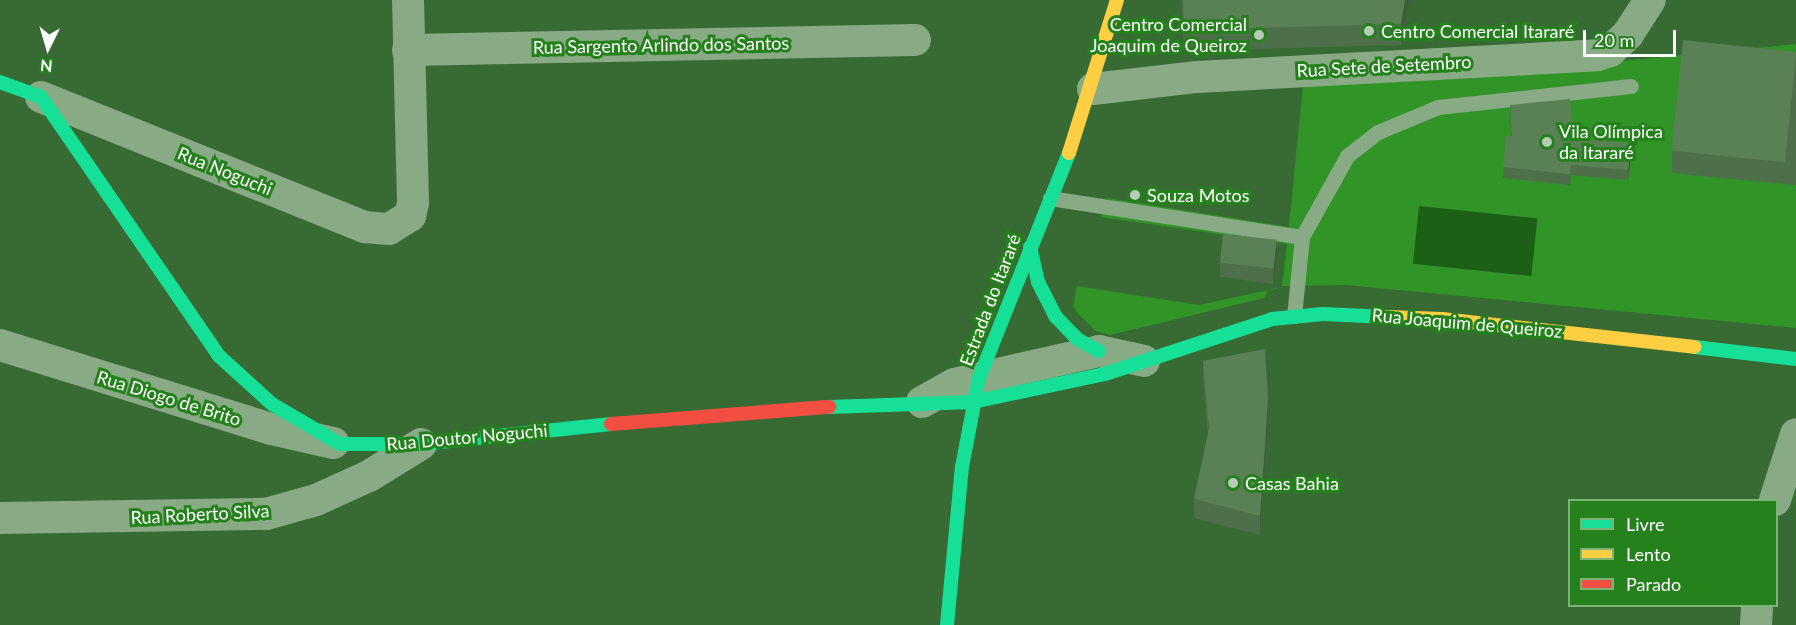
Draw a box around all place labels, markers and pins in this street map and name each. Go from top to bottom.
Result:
place label: Centro Comercial Joaquim de Queiroz [1090,14,1247,57]
place label: Centro Comercial Itararé [1381,20,1574,42]
marker: Centro Comercial Itararé [1362,24,1376,38]
marker: Centro Comercial Joaquim de Queiroz [1252,28,1266,42]
place label: Vila Olímpica da Itararé [1559,121,1663,164]
marker: Vila Olímpica da Itararé [1540,135,1554,149]
place label: Souza Motos [1147,184,1250,206]
marker: Souza Motos [1128,188,1142,202]
place label: Casas Bahia [1245,472,1339,494]
marker: Casas Bahia [1226,476,1240,490]

